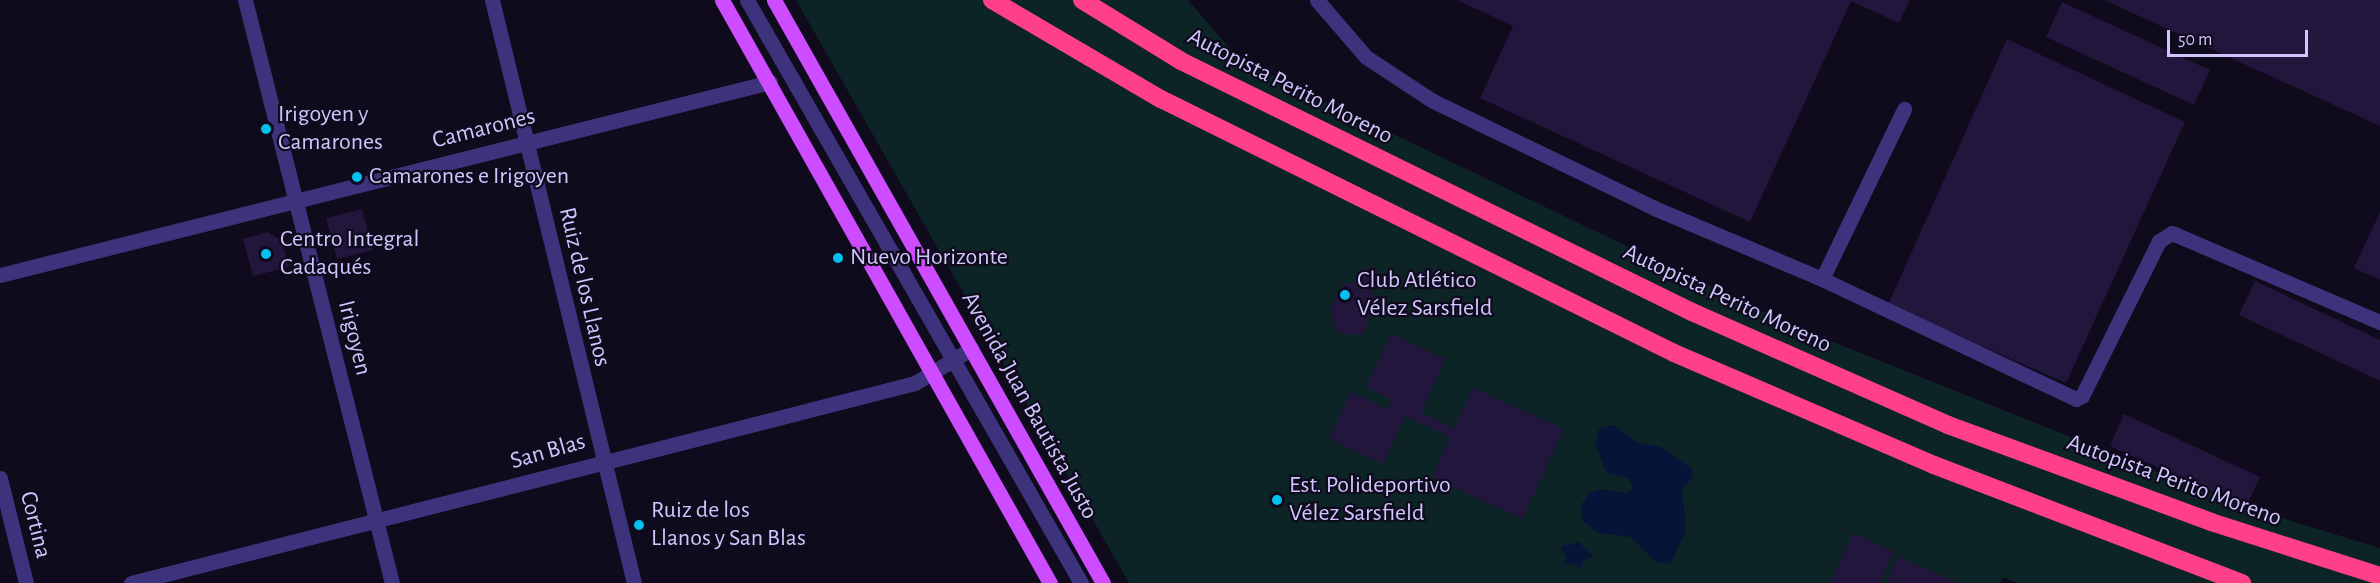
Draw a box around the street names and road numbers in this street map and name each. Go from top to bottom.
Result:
street label: Autopista Perito Moreno [1183,23,1397,151]
street label: Camarones [430,102,538,156]
street label: Ruiz de los Llanos [552,205,616,369]
street label: Autopista Perito Moreno [1618,238,1836,360]
street label: Avenida Juan Bautista Justo [955,287,1103,525]
street label: Irigoyen [331,298,377,378]
street label: San Blas [507,428,589,476]
street label: Autopista Perito Moreno [2063,429,2285,533]
street label: Cortina [13,488,57,562]

